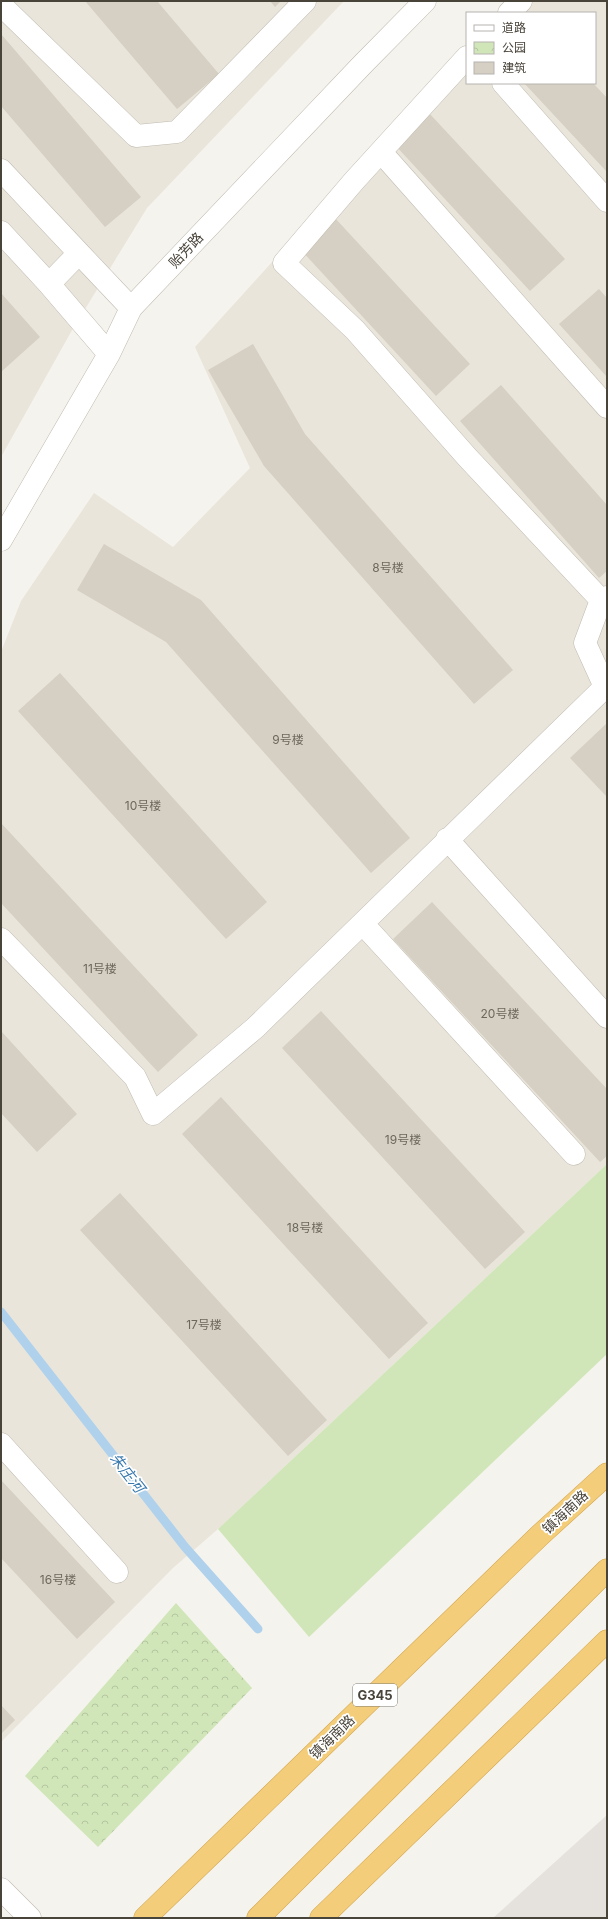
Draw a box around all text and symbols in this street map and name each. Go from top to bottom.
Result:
legend [466,12,596,84]
text: 道路 [502,20,526,35]
text: 公园 [502,40,526,55]
text: 建筑 [502,60,526,75]
street label: 贻芳路 [165,229,206,271]
house number: 8号楼 [372,560,404,575]
house number: 9号楼 [272,732,304,747]
house number: 10号楼 [125,798,161,813]
house number: 11号楼 [83,961,117,976]
house number: 20号楼 [481,1006,519,1021]
house number: 19号楼 [385,1132,421,1147]
house number: 18号楼 [287,1220,323,1235]
house number: 17号楼 [186,1317,222,1332]
water label: 朱庄河 [106,1449,151,1499]
street label: 镇海南路 [538,1486,591,1537]
house number: 16号楼 [40,1572,76,1587]
road number: G345 [353,1684,397,1706]
street label: 镇海南路 [306,1711,358,1762]

